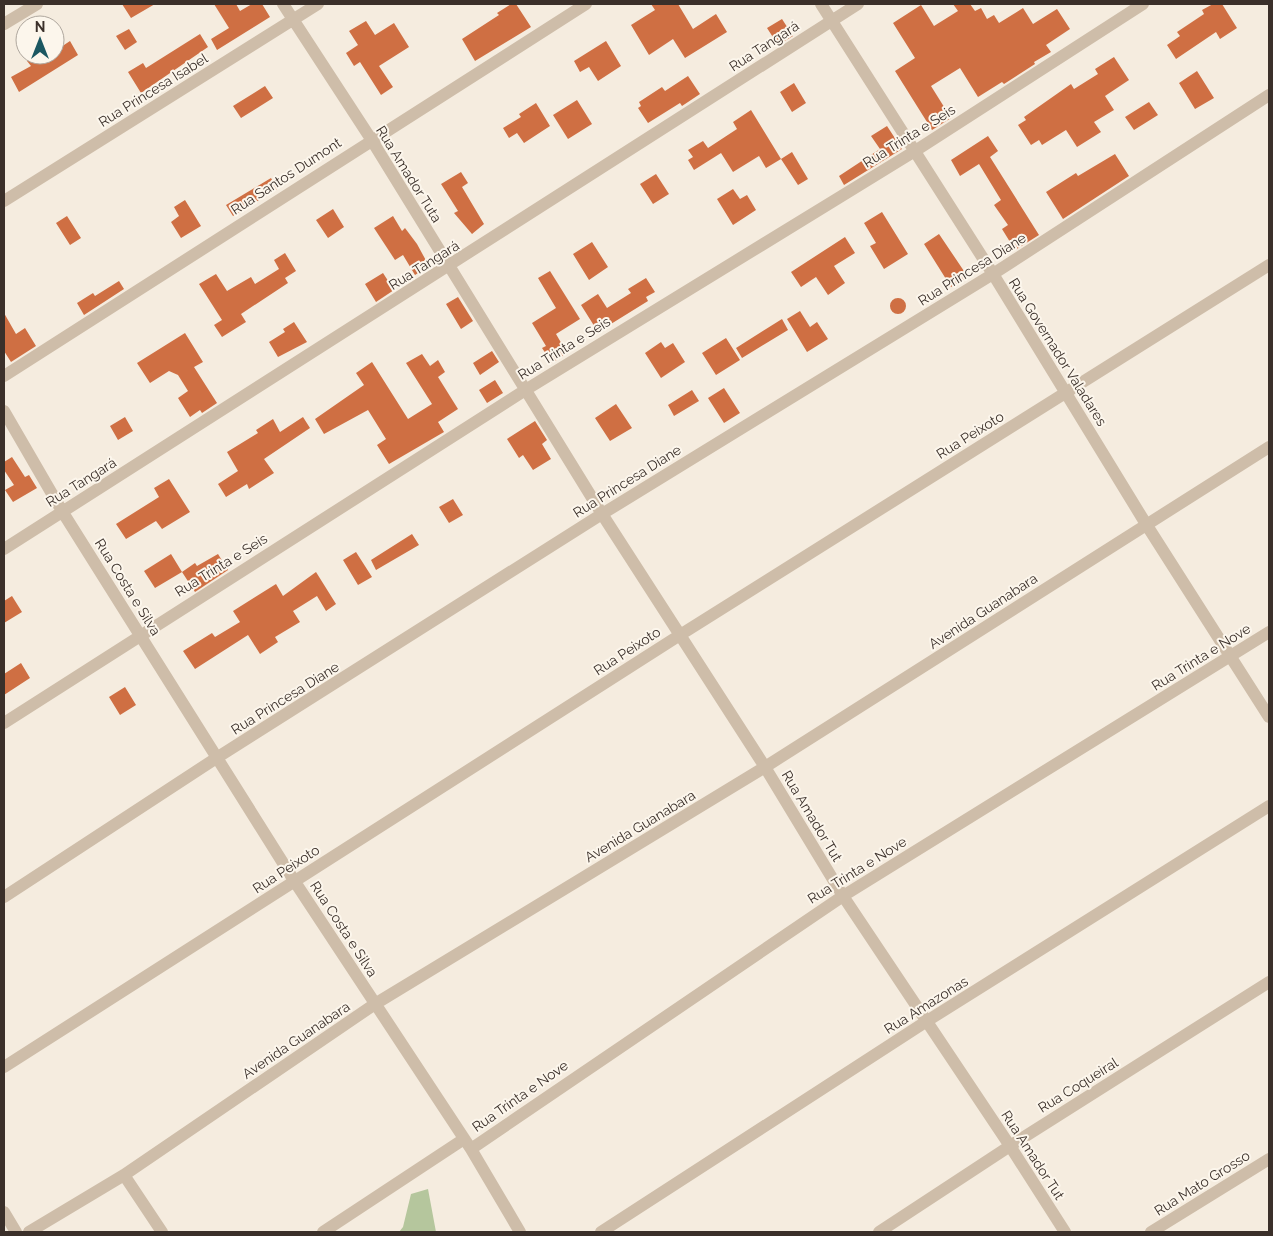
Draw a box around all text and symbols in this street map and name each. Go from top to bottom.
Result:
north arrow [15,15,65,65]
street label: Rua Tangará [726,18,802,74]
text: N [35,19,45,35]
street label: Rua Princesa Isabel [95,50,211,130]
street label: Rua Trinta e Seis [860,101,958,171]
street label: Rua Amador Tuta [373,123,445,225]
street label: Rua Santos Dumont [228,134,344,218]
street label: Rua Princesa Diane [915,229,1029,309]
street label: Rua Tangará [386,237,462,293]
street label: Rua Governador Valadares [1006,275,1110,429]
street label: Rua Trinta e Seis [515,313,613,383]
street label: Rua Peixoto [933,408,1007,462]
street label: Rua Princesa Diane [570,441,684,521]
street label: Rua Tangará [43,454,119,510]
street label: Rua Trinta e Seis [172,530,270,600]
street label: Rua Costa e Silva [92,536,164,638]
street label: Avenida Guanabara [926,570,1040,652]
street label: Rua Trinta e Nove [1149,620,1253,694]
street label: Rua Peixoto [591,624,663,678]
street label: Rua Princesa Diane [228,658,342,738]
street label: Rua Amador Tut [779,768,846,865]
street label: Avenida Guanabara [582,787,698,865]
street label: Rua Trinta e Nove [805,833,909,907]
street label: Rua Peixoto [250,842,322,896]
street label: Rua Costa e Silva [307,878,381,980]
street label: Rua Amazonas [881,973,971,1037]
street label: Avenida Guanabara [239,998,353,1082]
street label: Rua Coqueiral [1035,1054,1121,1116]
street label: Rua Trinta e Nove [469,1057,571,1135]
street label: Rua Amador Tut [998,1107,1068,1203]
street label: Rua Mato Grosso [1151,1147,1253,1219]

